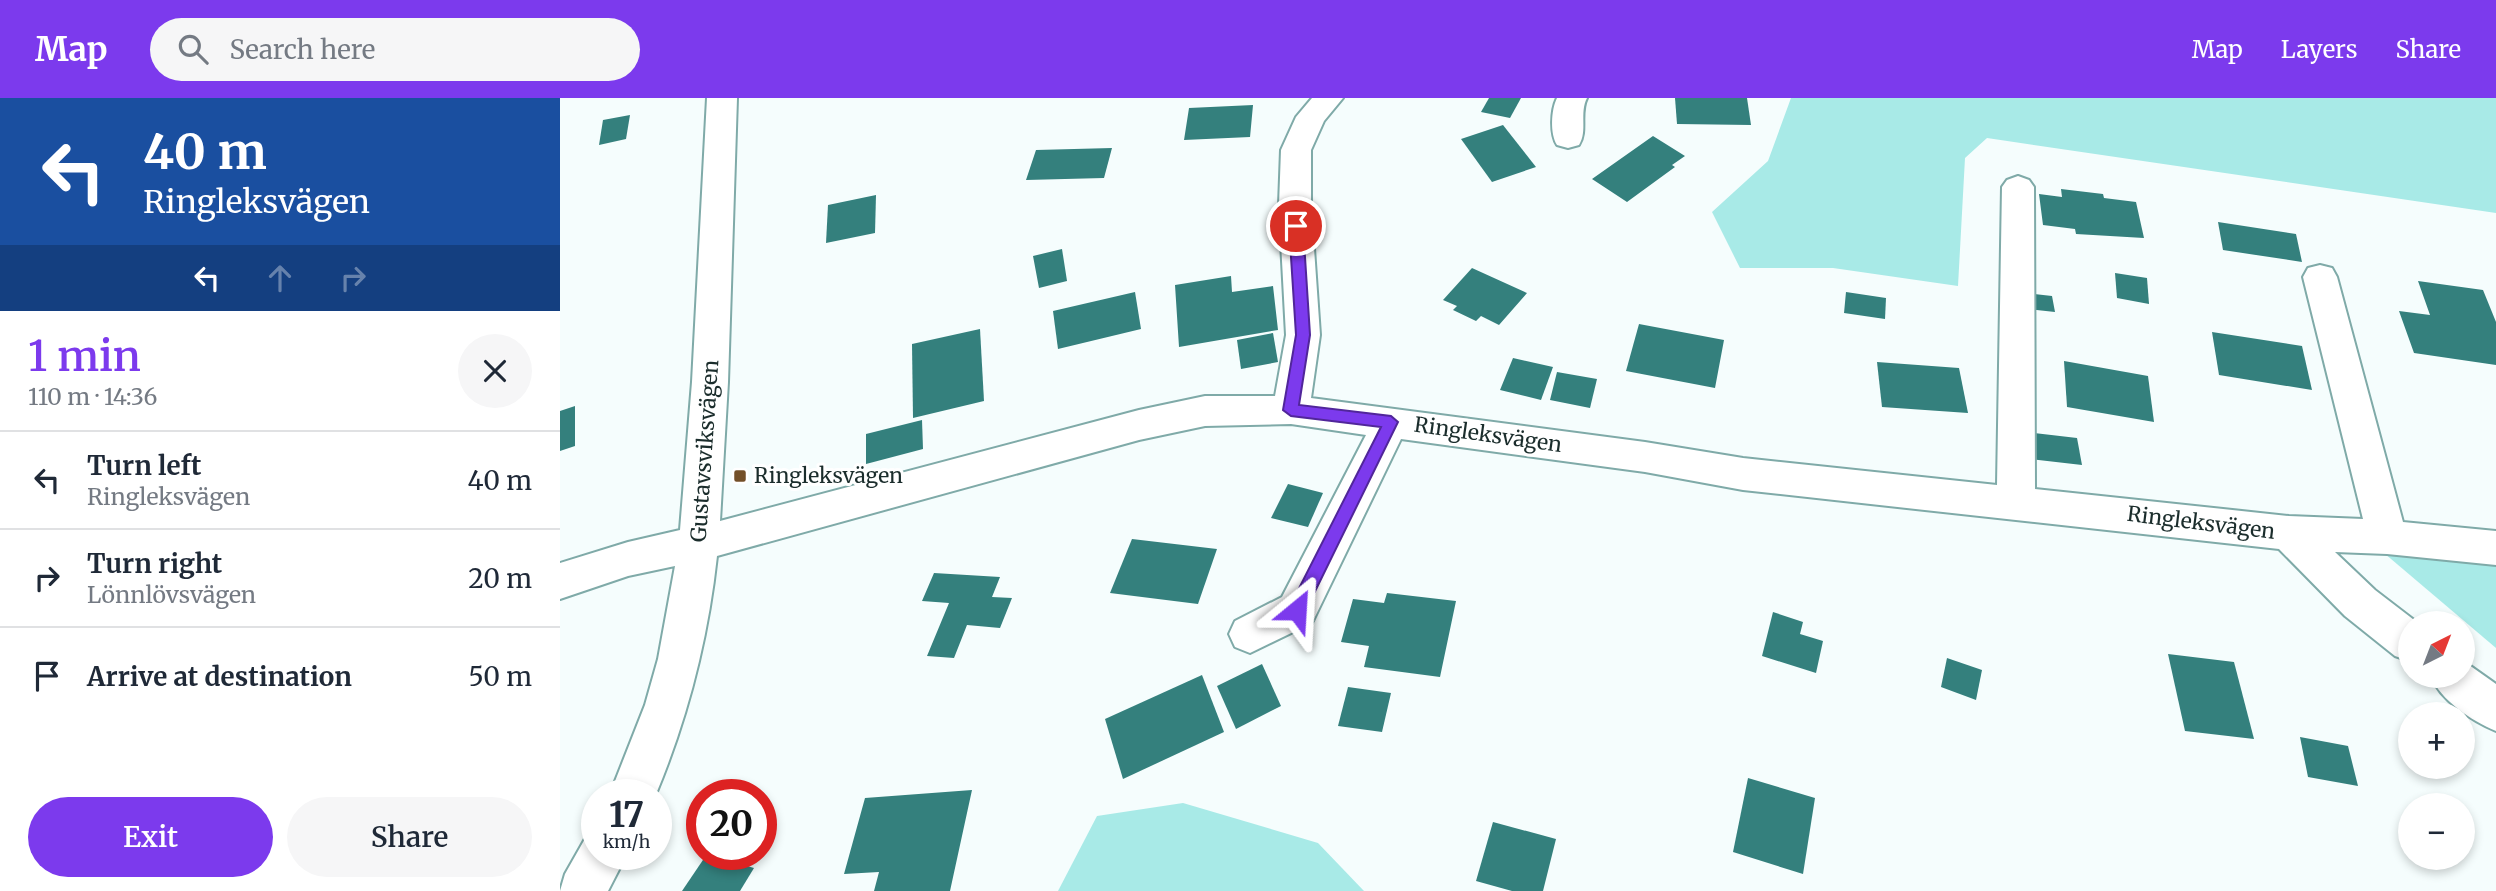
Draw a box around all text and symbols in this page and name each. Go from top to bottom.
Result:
search box [150,18,640,81]
text: Map [35,29,108,70]
icon: search [174,30,212,68]
text: Search here [230,33,375,66]
text: Map [2192,34,2243,65]
text: Layers [2281,34,2357,65]
text: Share [2395,34,2461,65]
text: 40 m [143,121,267,182]
icon: left [28,126,119,217]
text: Ringleksvägen [143,182,370,222]
pin [1266,196,1326,256]
icon: arrive [1277,207,1315,245]
icon: left [188,259,226,297]
icon: ahead [261,259,299,297]
icon: right [334,259,372,297]
text: 1 min [28,330,141,382]
button: close [458,334,532,408]
street label: Gustavsviksvägen [685,359,724,543]
text: 110 m · 14:36 [28,382,158,411]
street label: Ringleksvägen [1412,411,1564,458]
text: Turn left [87,449,201,482]
icon: left [28,461,66,499]
place label: Ringleksvägen [754,462,903,489]
text: 40 m [468,464,532,497]
marker: Ringleksvägen [732,468,748,484]
text: Ringleksvägen [87,482,250,511]
street label: Ringleksvägen [2125,500,2277,545]
text: Turn right [87,547,222,580]
icon: right [28,559,66,597]
text: 20 m [468,562,532,595]
position arrow [1260,573,1334,647]
text: Lönnlövsvägen [87,580,256,609]
north arrow [2398,611,2474,688]
map controls [2398,611,2475,870]
icon: arrive [28,657,66,695]
text: Arrive at destination [87,660,352,693]
text: 50 m [468,660,532,693]
button: + [2398,702,2475,779]
speed limit sign: 20 [686,779,777,870]
text: 17 [609,793,644,837]
button: − [2398,793,2475,870]
button: Exit [28,797,273,877]
button: Share [287,797,532,877]
text: km/h [603,830,650,853]

